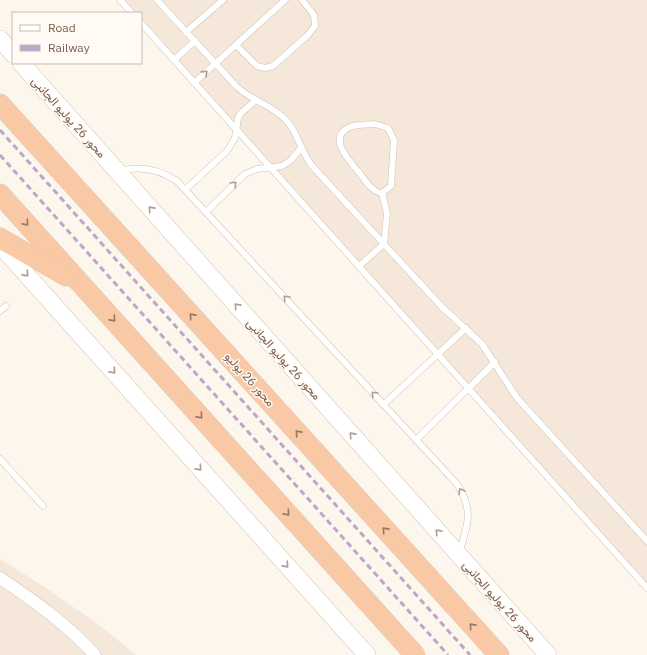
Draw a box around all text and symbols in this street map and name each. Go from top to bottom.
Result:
legend [12,12,142,64]
text: Road [48,20,76,35]
text: Railway [48,40,90,55]
one-way arrow [200,71,207,78]
street label: محور 26 يوليو الجانبى [28,73,110,162]
one-way arrow [229,181,237,189]
one-way arrow [148,206,156,214]
one-way arrow [21,218,29,226]
one-way arrow [21,269,29,277]
one-way arrow [284,296,291,303]
one-way arrow [235,303,242,311]
one-way arrow [190,313,197,321]
one-way arrow [108,315,115,322]
street label: محور 26 يوليو الجانبى [244,315,324,403]
street label: محور 26 يوليو [222,349,278,409]
one-way arrow [108,366,115,374]
one-way arrow [371,391,378,399]
one-way arrow [195,411,203,419]
one-way arrow [296,430,303,438]
one-way arrow [349,432,356,439]
one-way arrow [195,463,202,471]
one-way arrow [458,488,465,495]
one-way arrow [282,508,290,516]
one-way arrow [383,527,390,534]
one-way arrow [436,529,443,537]
street label: محور 26 يوليو الجانبى [459,557,541,646]
one-way arrow [281,560,289,568]
one-way arrow [470,623,477,631]

